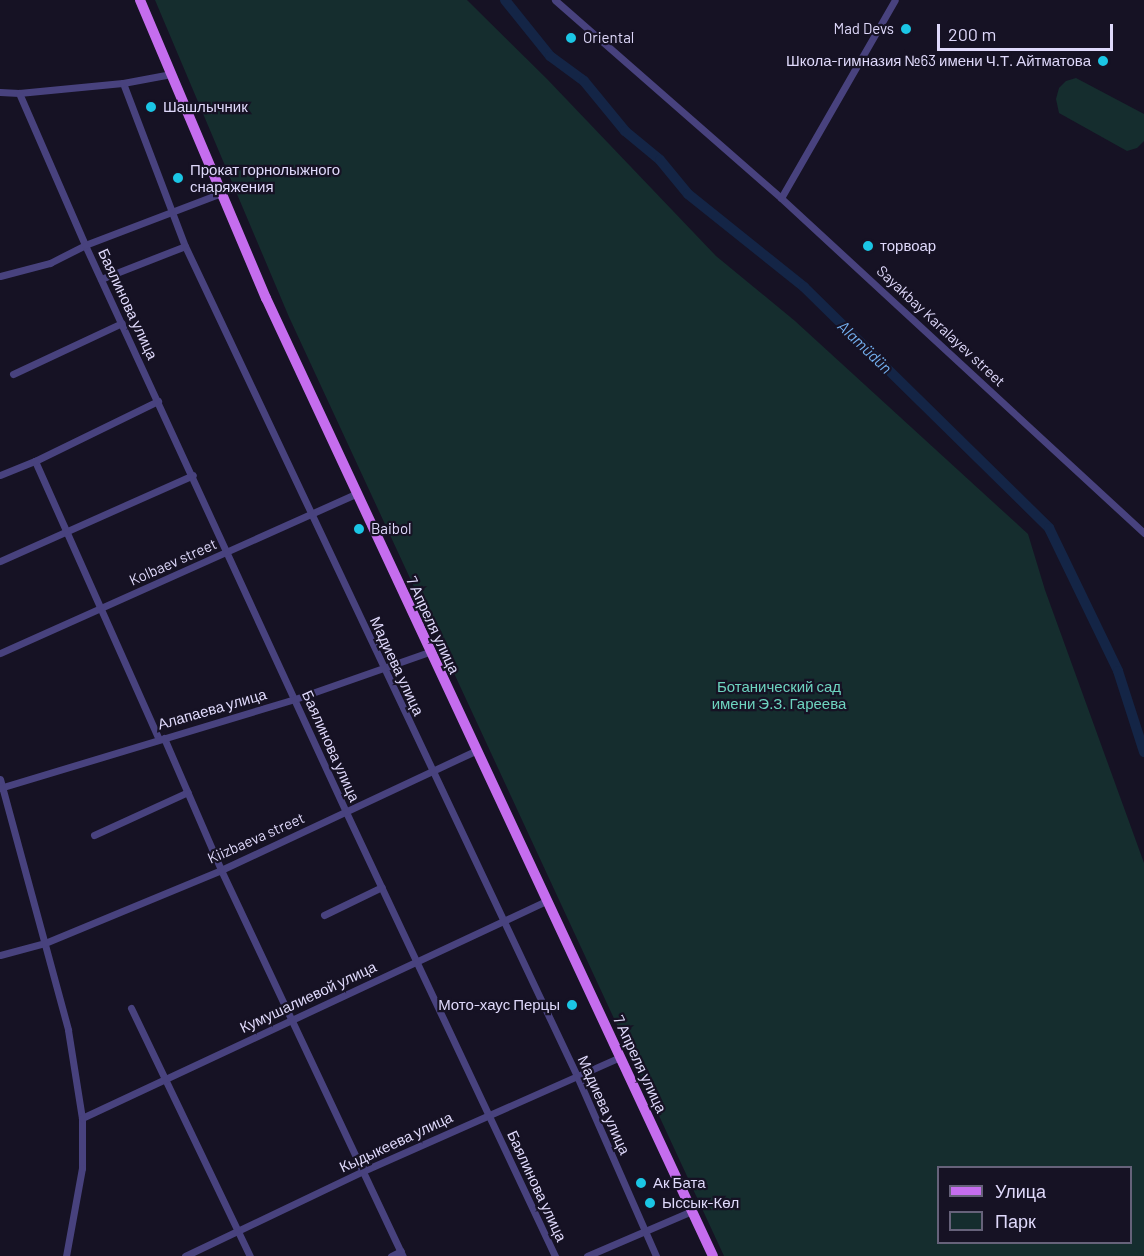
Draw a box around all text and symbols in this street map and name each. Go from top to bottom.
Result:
scale bar [940,12,1116,50]
place label: Mad Devs [833,20,894,38]
marker: Mad Devs [899,22,913,36]
text: 200 m [948,23,996,45]
place label: Oriental [583,29,634,47]
marker: Oriental [564,31,578,45]
place label: Школа-гимназия №63 имени Ч.Т. Айтматова [786,52,1091,70]
marker: Школа-гимназия №63 имени Ч.Т. Айтматова [1096,54,1110,68]
place label: Шашлычник [163,98,248,116]
marker: Шашлычник [144,100,158,114]
place label: Прокат горнолыжного снаряжения [190,160,340,195]
marker: Прокат горнолыжного снаряжения [171,171,185,185]
place label: торвоар [880,237,936,255]
marker: торвоар [861,239,875,253]
street label: Баялинова улица [94,246,162,362]
street label: Sayakbay Karalayev street [873,262,1009,390]
water label: Alamüdün [834,317,896,377]
place label: Baibol [371,520,412,538]
marker: Baibol [352,522,366,536]
street label: Kolbaev street [127,535,219,589]
street label: 7 Апреля улица [403,573,463,677]
street label: Мадиева улица [366,614,428,718]
park label: Ботанический сад имени Э.З. Гареева [712,677,846,712]
street label: Алапаева улица [156,685,268,733]
street label: Баялинова улица [298,687,364,805]
street label: Kiizbaeva street [205,809,307,867]
street label: Кумушалиевой улица [237,957,379,1037]
place label: Мото-хаус Перцы [438,996,560,1014]
marker: Мото-хаус Перцы [565,998,579,1012]
street label: 7 Апреля улица [610,1012,670,1116]
street label: Мадиева улица [574,1053,634,1157]
street label: Кыдыкеева улица [337,1108,455,1176]
street label: Баялинова улица [503,1128,571,1244]
legend [937,1166,1132,1244]
place label: Ак Бата [653,1174,705,1192]
marker: Ак Бата [634,1176,648,1190]
text: Улица [995,1180,1046,1202]
place label: Ыссык-Көл [662,1194,739,1212]
marker: Ыссык-Көл [643,1196,657,1210]
text: Парк [995,1210,1036,1232]

